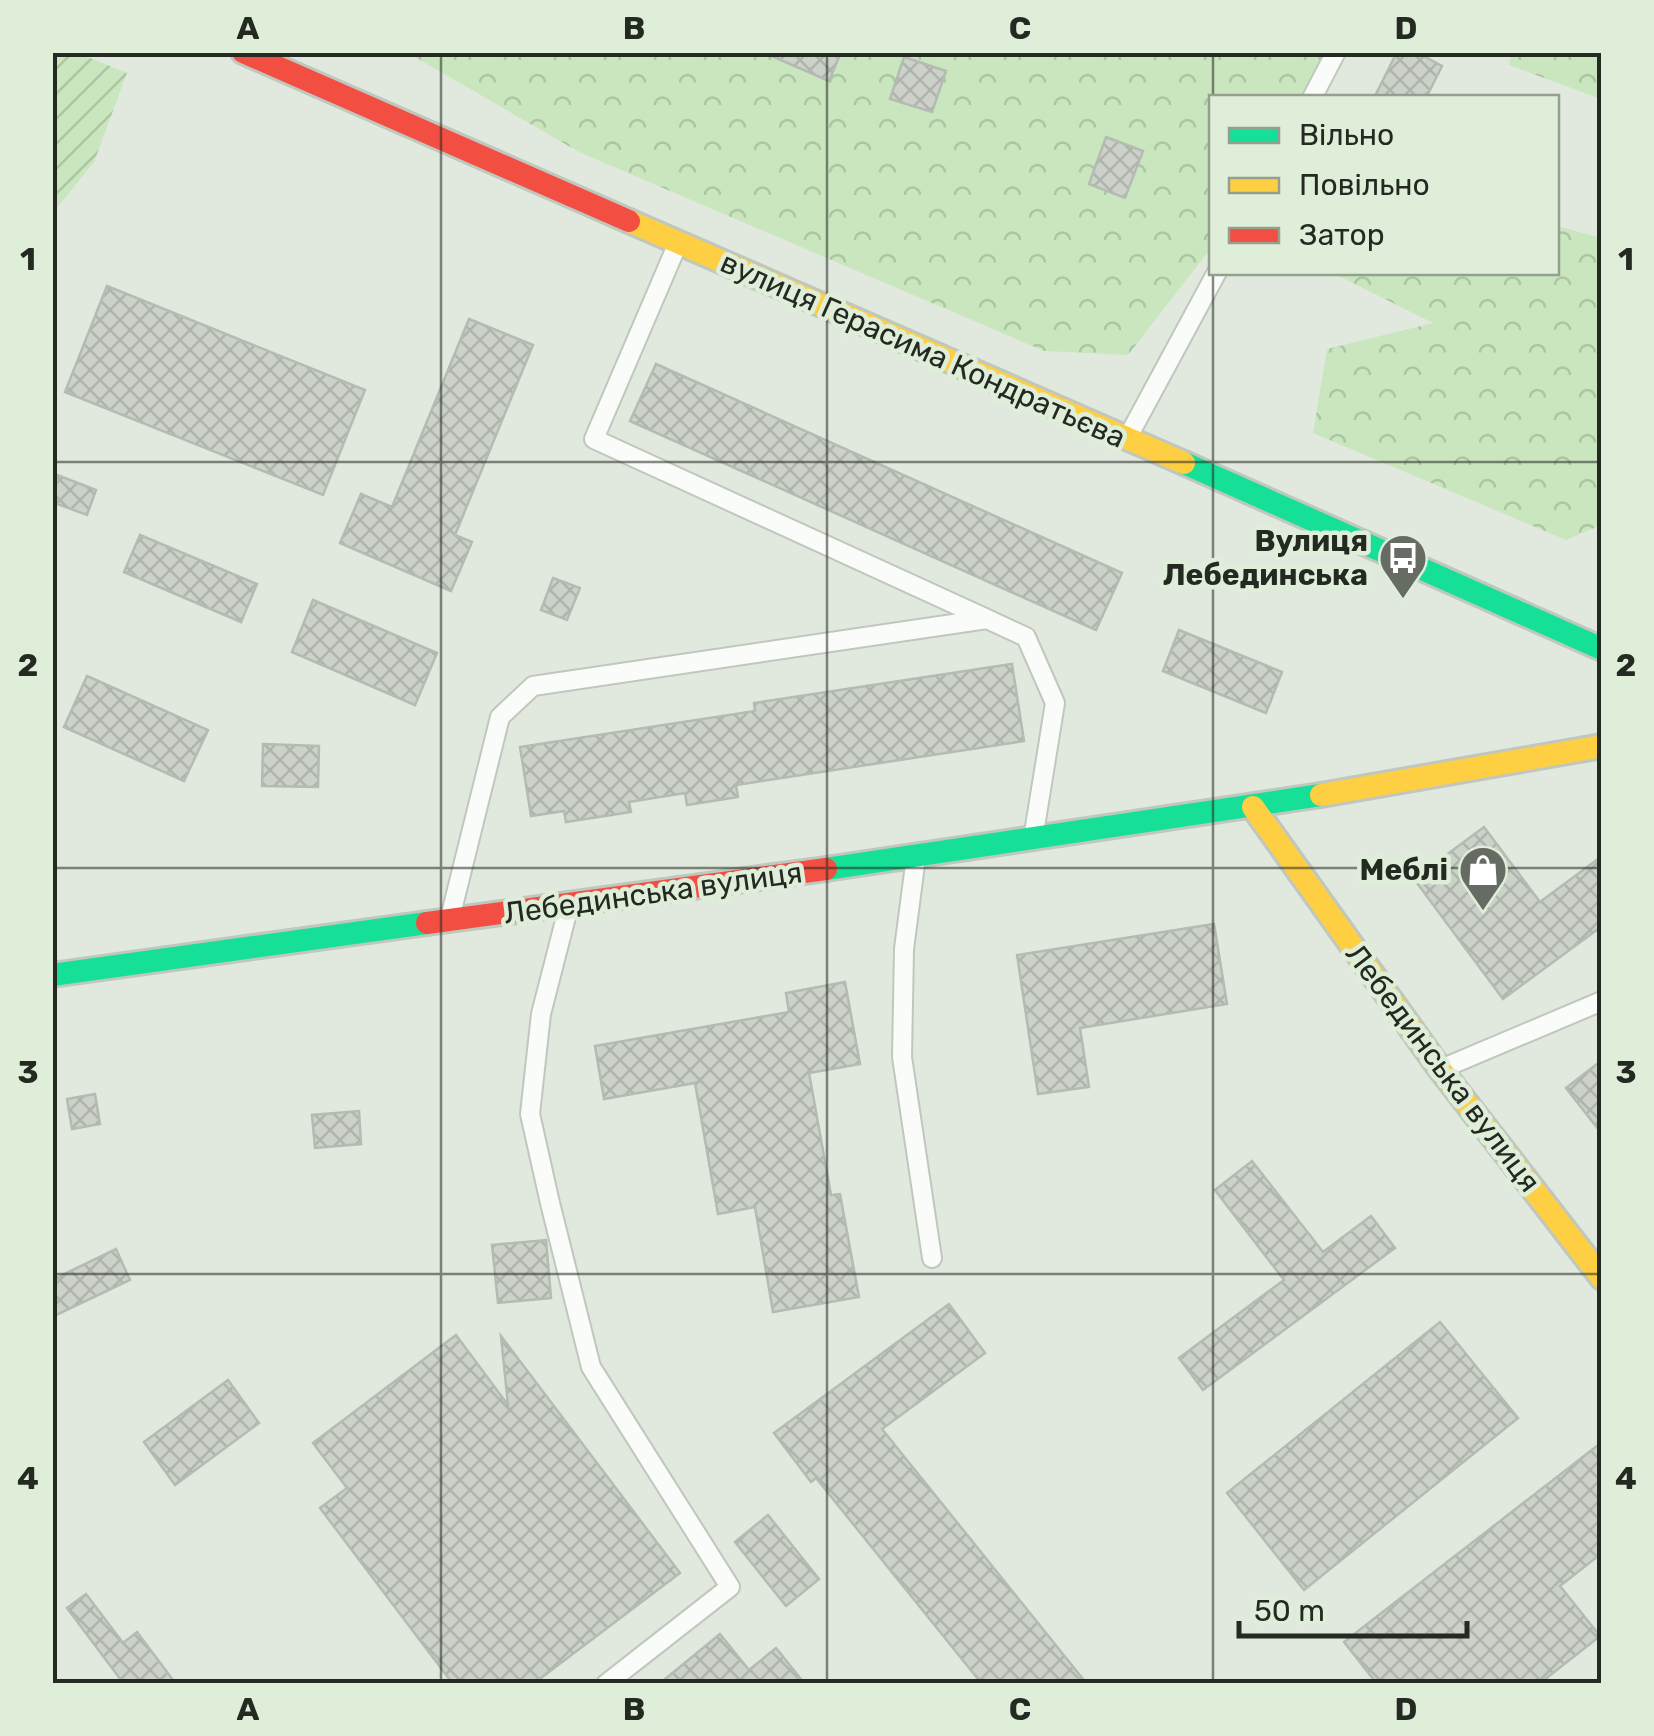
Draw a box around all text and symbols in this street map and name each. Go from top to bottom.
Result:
text: A [237,9,260,47]
text: B [623,9,645,47]
text: C [1009,9,1031,47]
text: D [1395,9,1417,47]
legend [1209,95,1559,275]
text: Вільно [1299,117,1394,153]
text: Повільно [1299,167,1430,203]
text: Затор [1299,217,1385,253]
text: 1 [20,240,36,278]
text: 1 [1618,240,1634,278]
street label: вулиця Герасима Кондратьєва [715,244,1131,456]
place label: Вулиця Лебединська [1163,523,1368,593]
bus stop icon: Вулиця Лебединська [1377,532,1429,600]
text: 2 [18,646,38,684]
text: 2 [1616,646,1636,684]
shop icon: Меблі [1457,844,1509,912]
place label: Меблі [1360,852,1448,888]
street label: Лебединська вулиця [501,854,805,932]
street label: Лебединська вулиця [1338,937,1548,1199]
text: 3 [17,1053,39,1091]
text: 3 [1615,1053,1637,1091]
text: 4 [17,1459,39,1497]
text: 4 [1615,1459,1637,1497]
scale bar [1239,1576,1466,1638]
text: 50 m [1254,1593,1325,1629]
text: A [237,1690,260,1728]
text: B [623,1690,645,1728]
text: C [1009,1690,1031,1728]
text: D [1395,1690,1417,1728]

